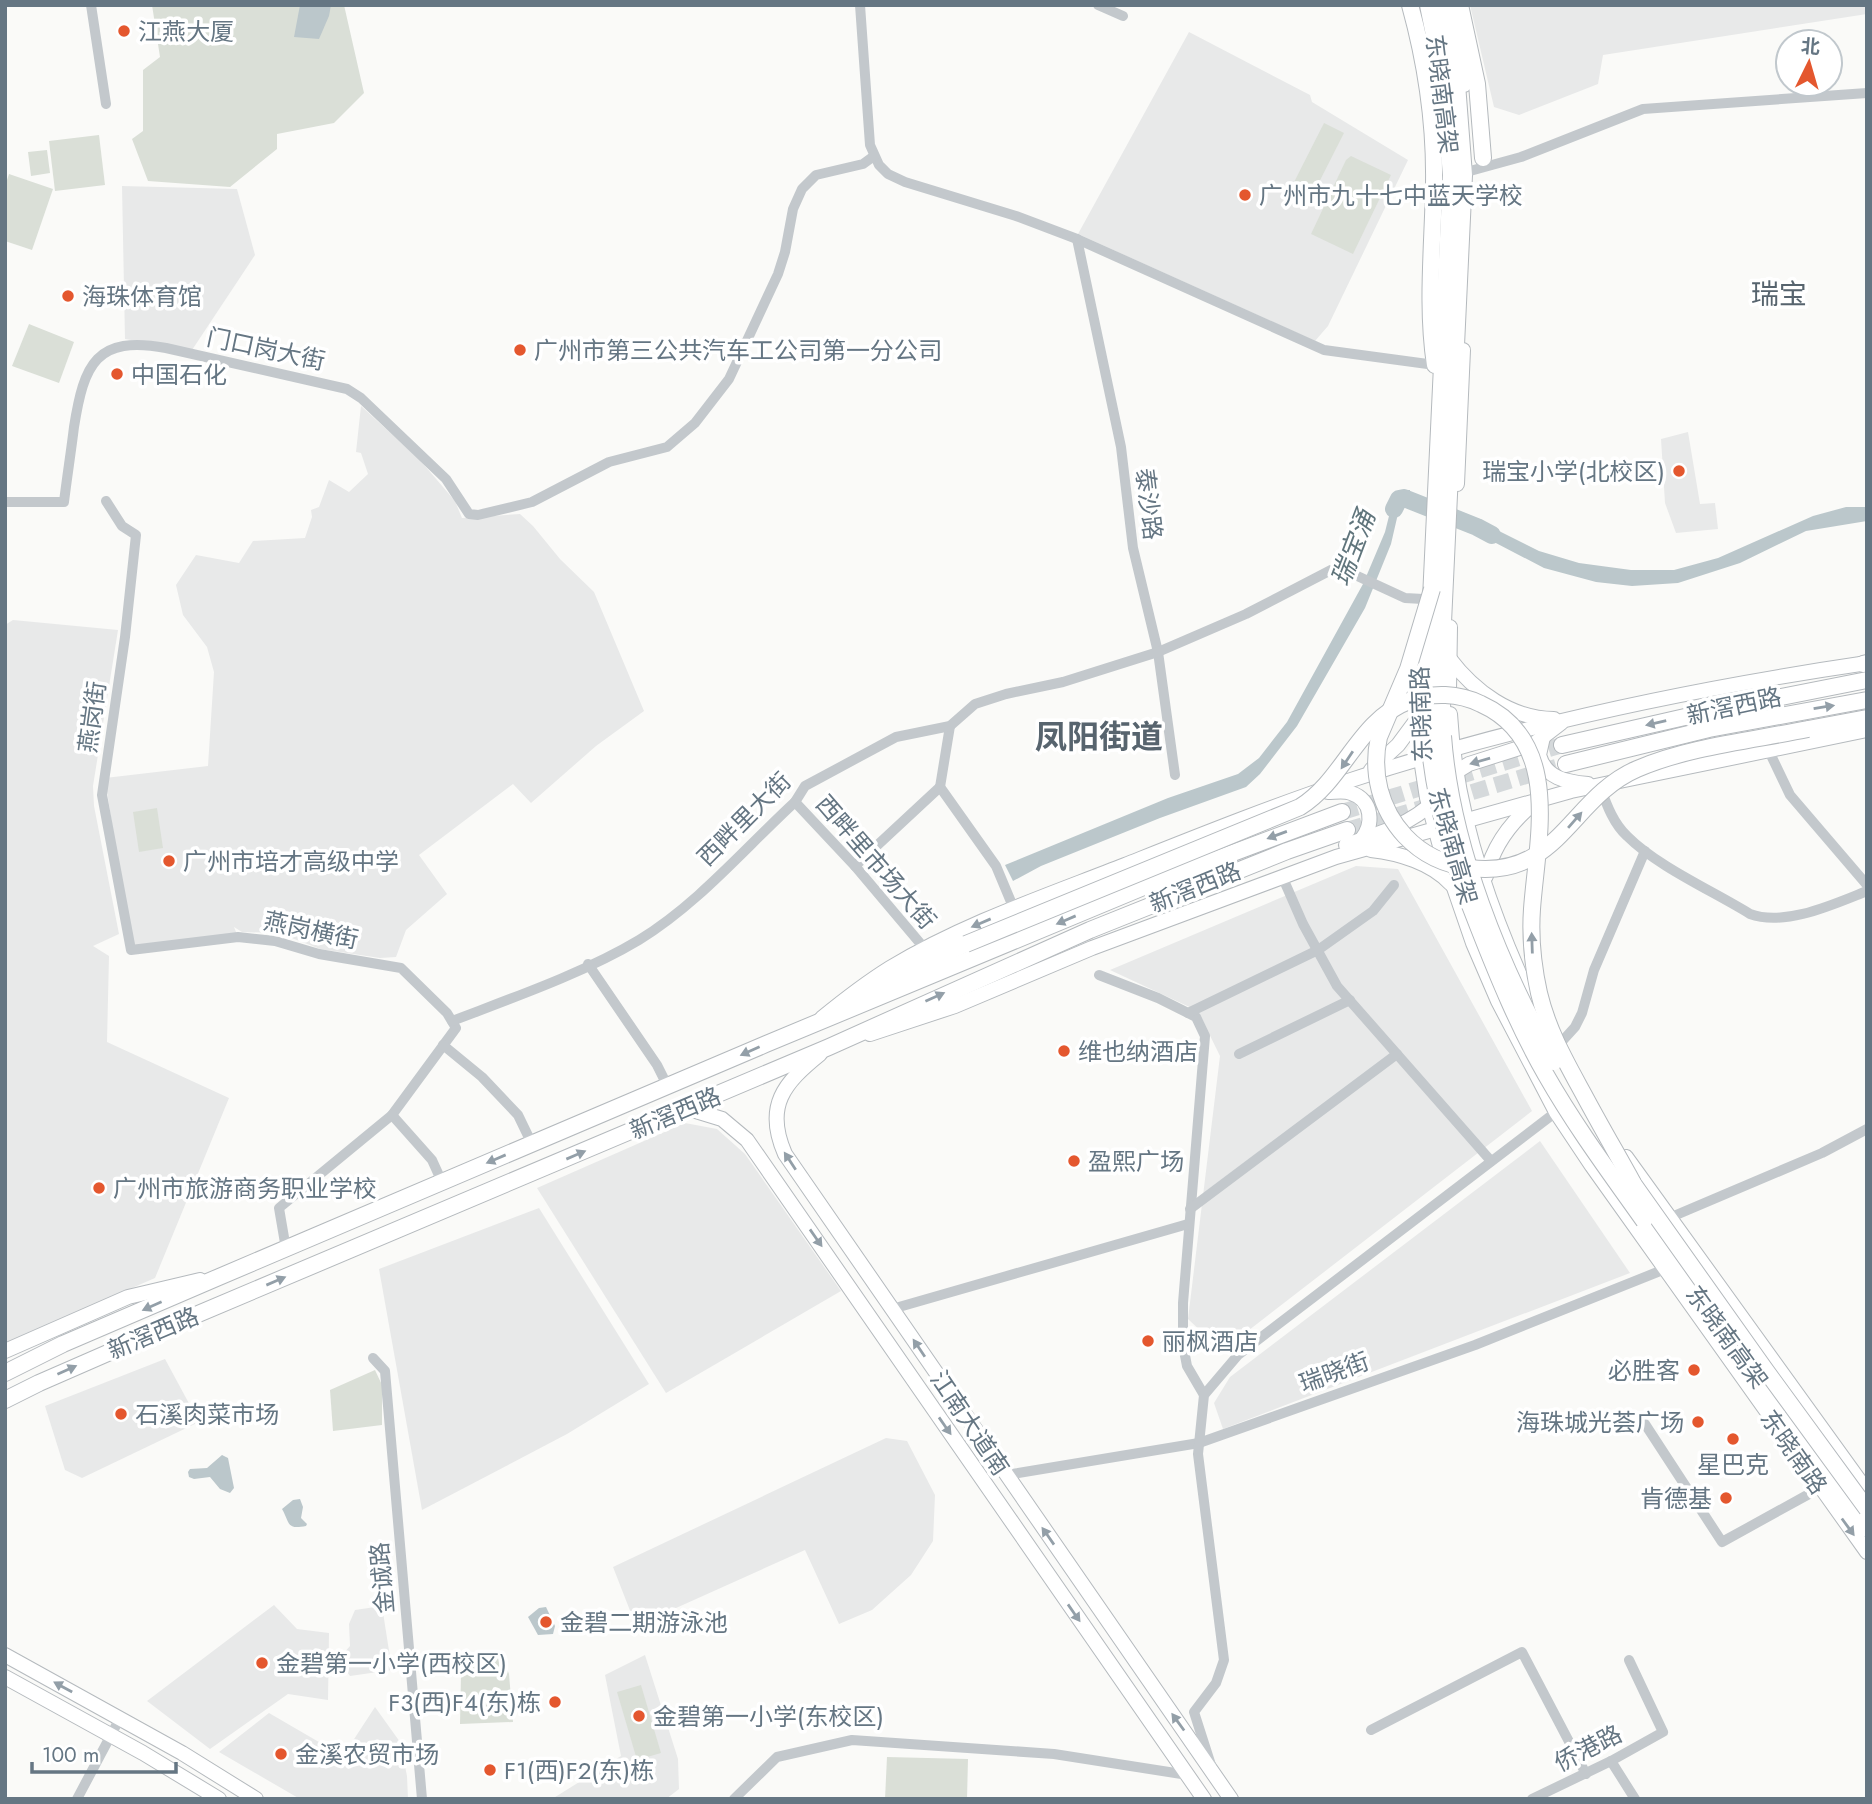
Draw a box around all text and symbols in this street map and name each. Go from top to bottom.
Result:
place label: 江燕大厦 [138,14,234,49]
marker: 江燕大厦 [116,23,132,39]
north arrow [1774,28,1844,98]
street label: 东晓南高架 [1417,32,1467,156]
text: 北 [1800,32,1821,61]
place label: 广州市九十七中蓝天学校 [1259,178,1523,213]
marker: 广州市九十七中蓝天学校 [1237,187,1253,203]
district label: 瑞宝 [1751,274,1807,315]
place label: 海珠体育馆 [82,279,202,314]
marker: 海珠体育馆 [60,288,76,304]
street label: 门口岗大街 [204,319,328,379]
place label: 广州市第三公共汽车工公司第一分公司 [534,333,942,368]
marker: 广州市第三公共汽车工公司第一分公司 [512,342,528,358]
place label: 中国石化 [131,357,227,392]
marker: 中国石化 [109,366,125,382]
place label: 瑞宝小学(北校区) [1482,454,1665,489]
marker: 瑞宝小学(北校区) [1671,463,1687,479]
street label: 泰沙路 [1127,466,1171,542]
water label: 瑞宝涌 [1321,502,1386,591]
street label: 东晓南路 [1402,665,1440,763]
street label: 燕岗街 [70,679,114,755]
street label: 新滘西路 [1683,679,1785,733]
one-way arrow [1813,701,1835,712]
district label: 凤阳街道 [1035,714,1163,760]
one-way arrow [1645,717,1667,728]
one-way arrow [1340,751,1354,769]
one-way arrow [1469,756,1490,766]
street label: 西畔里大街 [689,764,799,874]
street label: 东晓南高架 [1420,784,1486,908]
street label: 西畔里市场大街 [808,787,944,937]
one-way arrow [1567,811,1582,828]
one-way arrow [1267,830,1288,841]
place label: 广州市培才高级中学 [183,844,399,879]
marker: 广州市培才高级中学 [161,853,177,869]
street label: 新滘西路 [1144,853,1246,921]
street label: 燕岗横街 [260,903,362,957]
one-way arrow [1056,914,1076,926]
one-way arrow [971,918,992,929]
one-way arrow [1526,931,1537,953]
one-way arrow [925,991,945,1003]
place label: 维也纳酒店 [1078,1034,1198,1069]
marker: 维也纳酒店 [1056,1043,1072,1059]
one-way arrow [740,1046,761,1057]
street label: 新滘西路 [624,1078,726,1148]
place label: 盈熙广场 [1088,1144,1184,1179]
one-way arrow [566,1149,587,1160]
one-way arrow [784,1151,797,1171]
one-way arrow [486,1153,506,1165]
marker: 盈熙广场 [1066,1153,1082,1169]
place label: 广州市旅游商务职业学校 [113,1171,377,1206]
marker: 广州市旅游商务职业学校 [91,1180,107,1196]
one-way arrow [809,1229,822,1248]
one-way arrow [266,1275,286,1287]
street label: 东晓南高架 [1678,1278,1776,1396]
street label: 新滘西路 [102,1298,204,1368]
one-way arrow [141,1301,162,1312]
place label: 丽枫酒店 [1162,1324,1258,1359]
marker: 丽枫酒店 [1140,1333,1156,1349]
one-way arrow [912,1339,926,1357]
street label: 瑞晓街 [1294,1343,1374,1401]
place label: 必胜客 [1608,1353,1680,1388]
marker: 必胜客 [1686,1362,1702,1378]
street label: 江南大道南 [922,1363,1018,1483]
one-way arrow [56,1364,77,1375]
place label: 石溪肉菜市场 [135,1397,279,1432]
street label: 东晓南路 [1752,1403,1836,1501]
place label: 海珠城光荟广场 [1516,1405,1684,1440]
marker: 石溪肉菜市场 [113,1406,129,1422]
marker: 海珠城光荟广场 [1690,1414,1706,1430]
one-way arrow [938,1417,952,1435]
marker: 星巴克 [1725,1431,1741,1447]
place label: 星巴克 [1697,1447,1769,1482]
place label: 肯德基 [1640,1481,1712,1516]
marker: 肯德基 [1718,1490,1734,1506]
one-way arrow [1841,1517,1855,1536]
one-way arrow [1041,1527,1055,1545]
street label: 金诚路 [361,1541,403,1615]
one-way arrow [1067,1604,1081,1622]
place label: 金碧二期游泳池 [560,1605,728,1640]
marker: 金碧二期游泳池 [538,1614,554,1630]
place label: 金碧第一小学(西校区) [276,1646,507,1681]
marker: 金碧第一小学(西校区) [254,1655,270,1671]
one-way arrow [53,1681,72,1693]
place label: F3(西)F4(东)栋 [388,1685,541,1720]
marker: F3(西)F4(东)栋 [547,1694,563,1710]
place label: 金碧第一小学(东校区) [653,1699,884,1734]
marker: 金碧第一小学(东校区) [631,1708,647,1724]
one-way arrow [1171,1713,1185,1731]
street label: 侨港路 [1548,1716,1628,1780]
scale bar [32,1730,175,1774]
place label: 金溪农贸市场 [295,1737,439,1772]
text: 100 m [42,1740,99,1770]
marker: 金溪农贸市场 [273,1746,289,1762]
place label: F1(西)F2(东)栋 [504,1753,654,1788]
marker: F1(西)F2(东)栋 [482,1762,498,1778]

